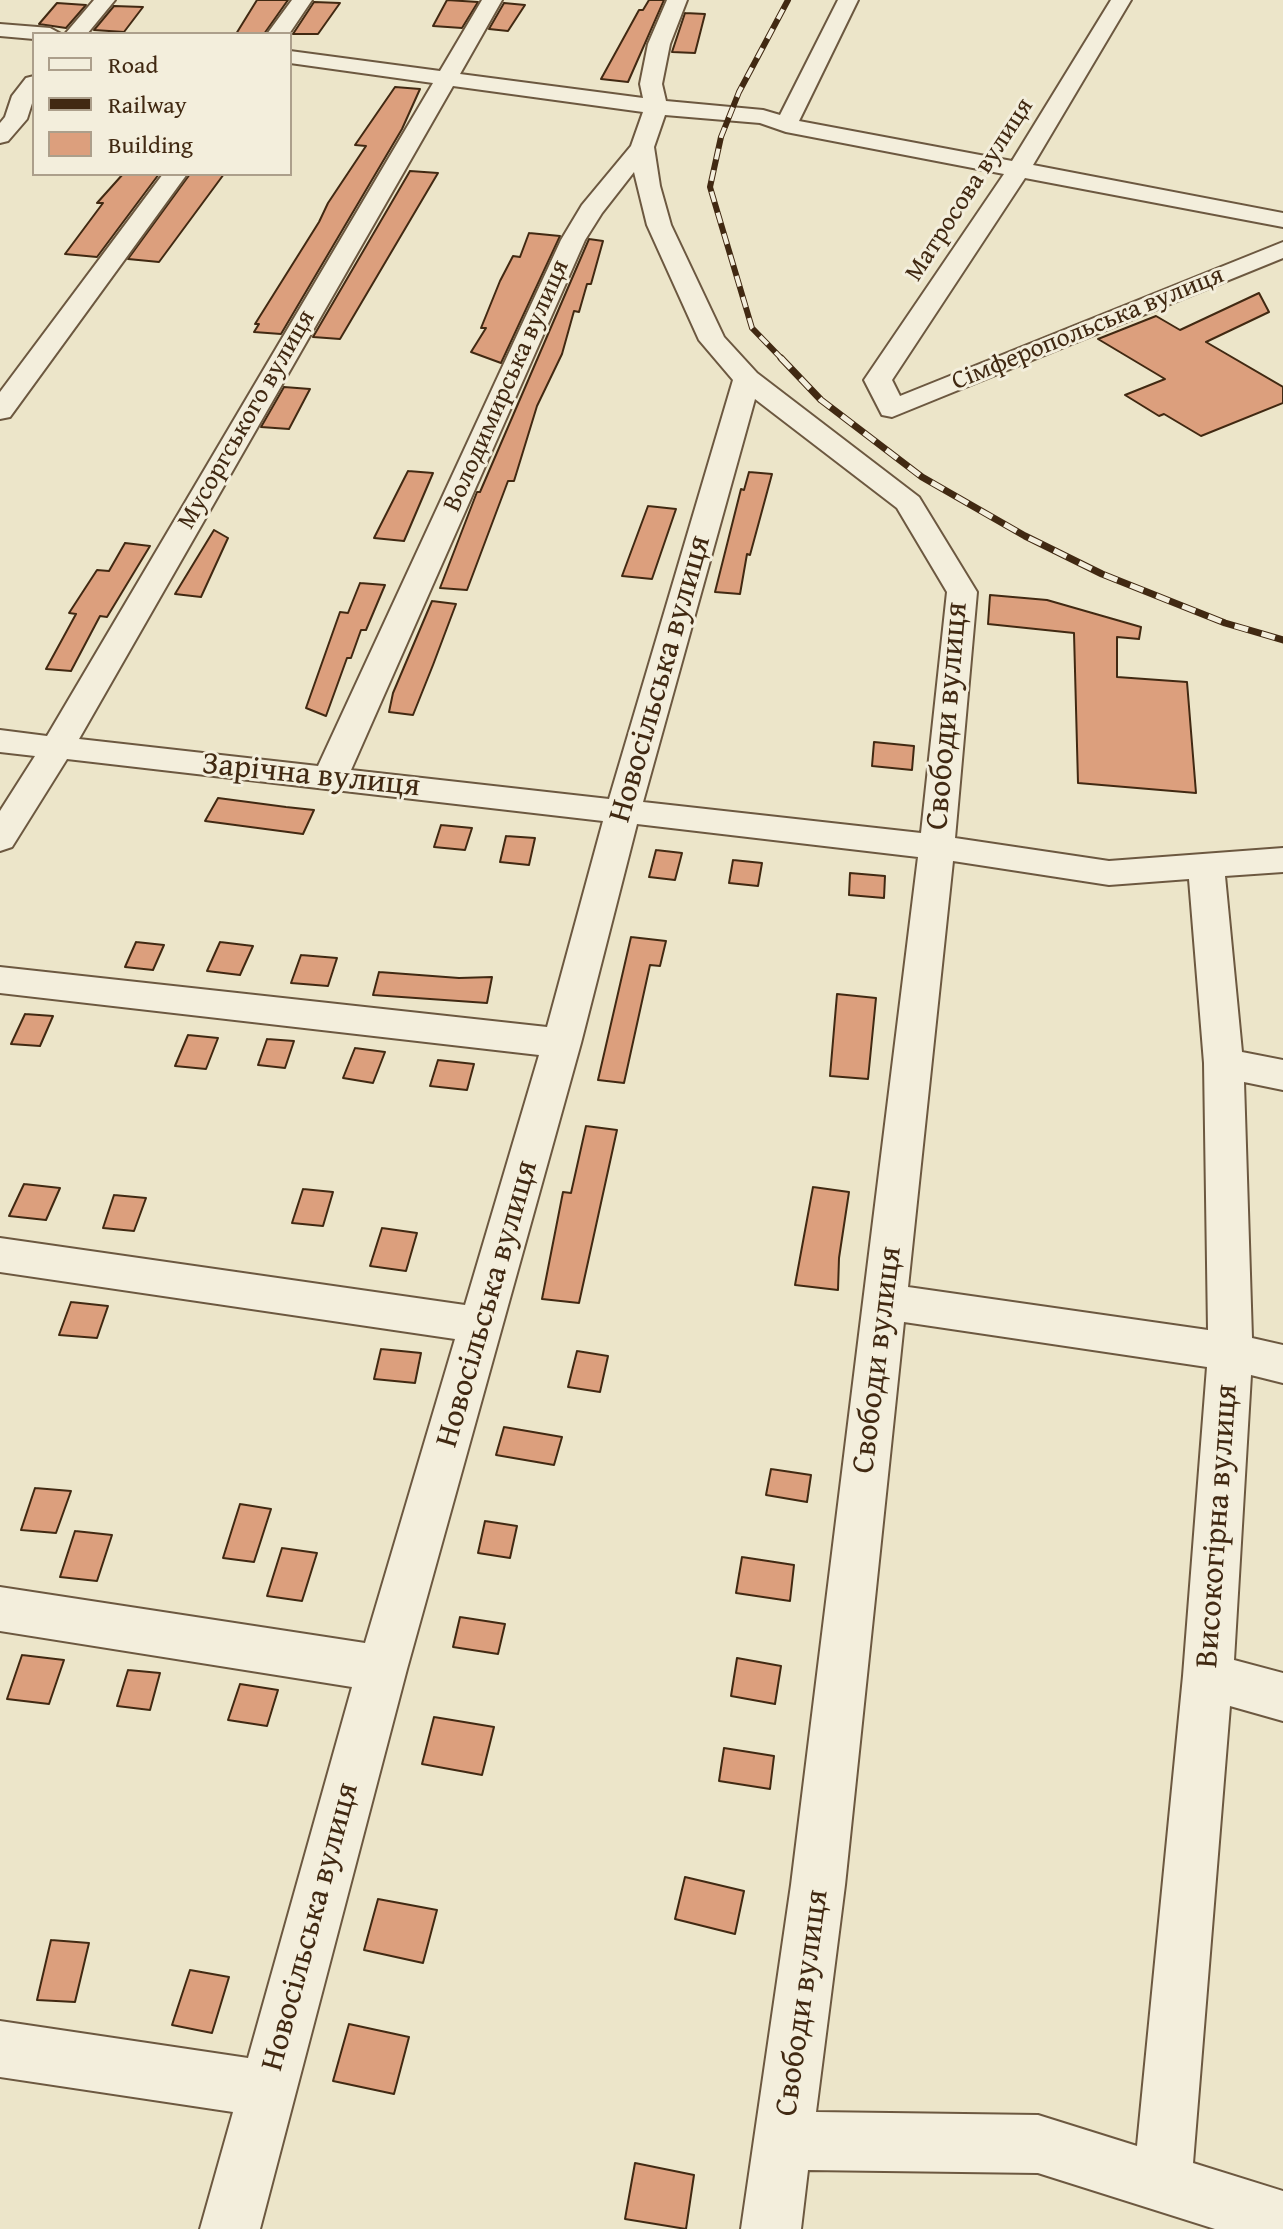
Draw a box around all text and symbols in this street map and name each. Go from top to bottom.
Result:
legend [32,32,292,176]
text: Road [108,47,158,82]
text: Railway [108,87,187,122]
street label: Матросова вулиця [899,93,1041,287]
text: Building [108,127,193,162]
street label: Володимирська вулиця [437,255,577,517]
street label: Сімферопольська вулиця [947,260,1229,398]
street label: Мусоргського вулиця [172,305,322,535]
street label: Новосільська вулиця [602,531,720,827]
street label: Свободи вулиця [919,601,977,831]
street label: Зарічна вулиця [200,745,422,807]
street label: Новосільська вулиця [429,1156,547,1452]
street label: Свободи вулиця [845,1244,911,1476]
street label: Високогірна вулиця [1189,1383,1247,1669]
street label: Новосільська вулиця [254,1779,368,2075]
street label: Свободи вулиця [768,1887,838,2119]

